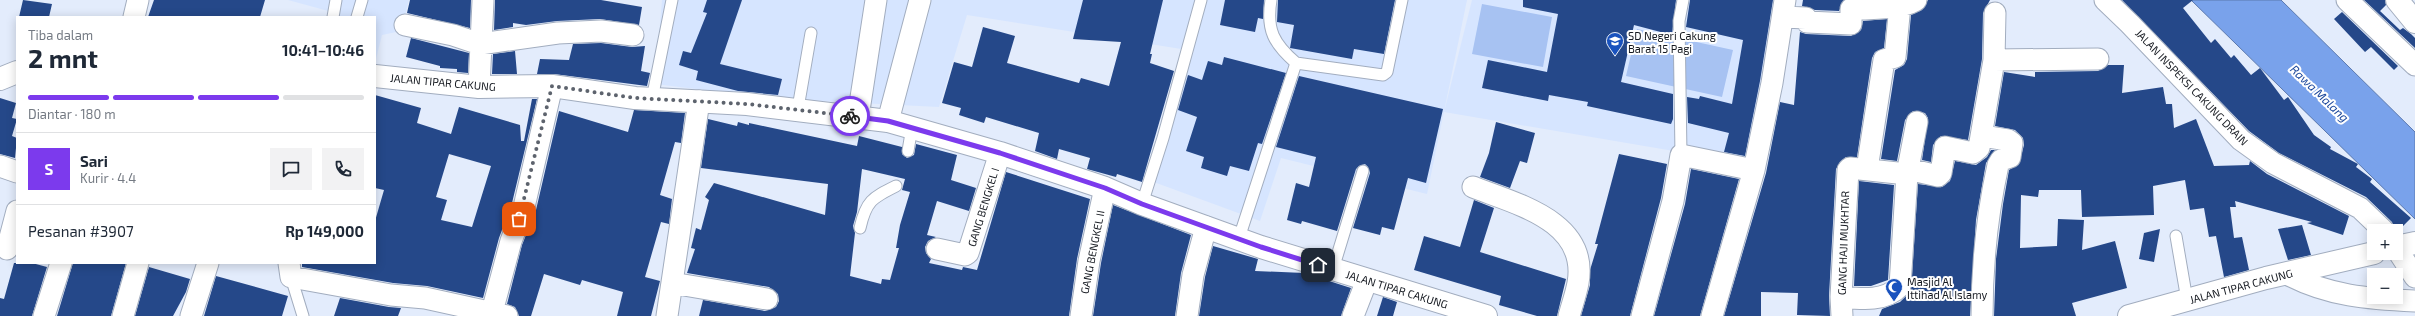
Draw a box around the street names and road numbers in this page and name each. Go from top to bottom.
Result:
street label: JALAN INSPEKSI CAKUNG DRAIN [2133,26,2251,148]
street label: JALAN TIPAR CAKUNG [390,71,497,93]
street label: GANG BENGKEL I [965,166,1001,248]
street label: GANG HAJI MUKHTAR [1835,190,1851,295]
street label: GANG BENGKEL II [1078,209,1106,295]
street label: JALAN TIPAR CAKUNG [2188,266,2294,306]
street label: JALAN TIPAR CAKUNG [1344,267,1450,311]

